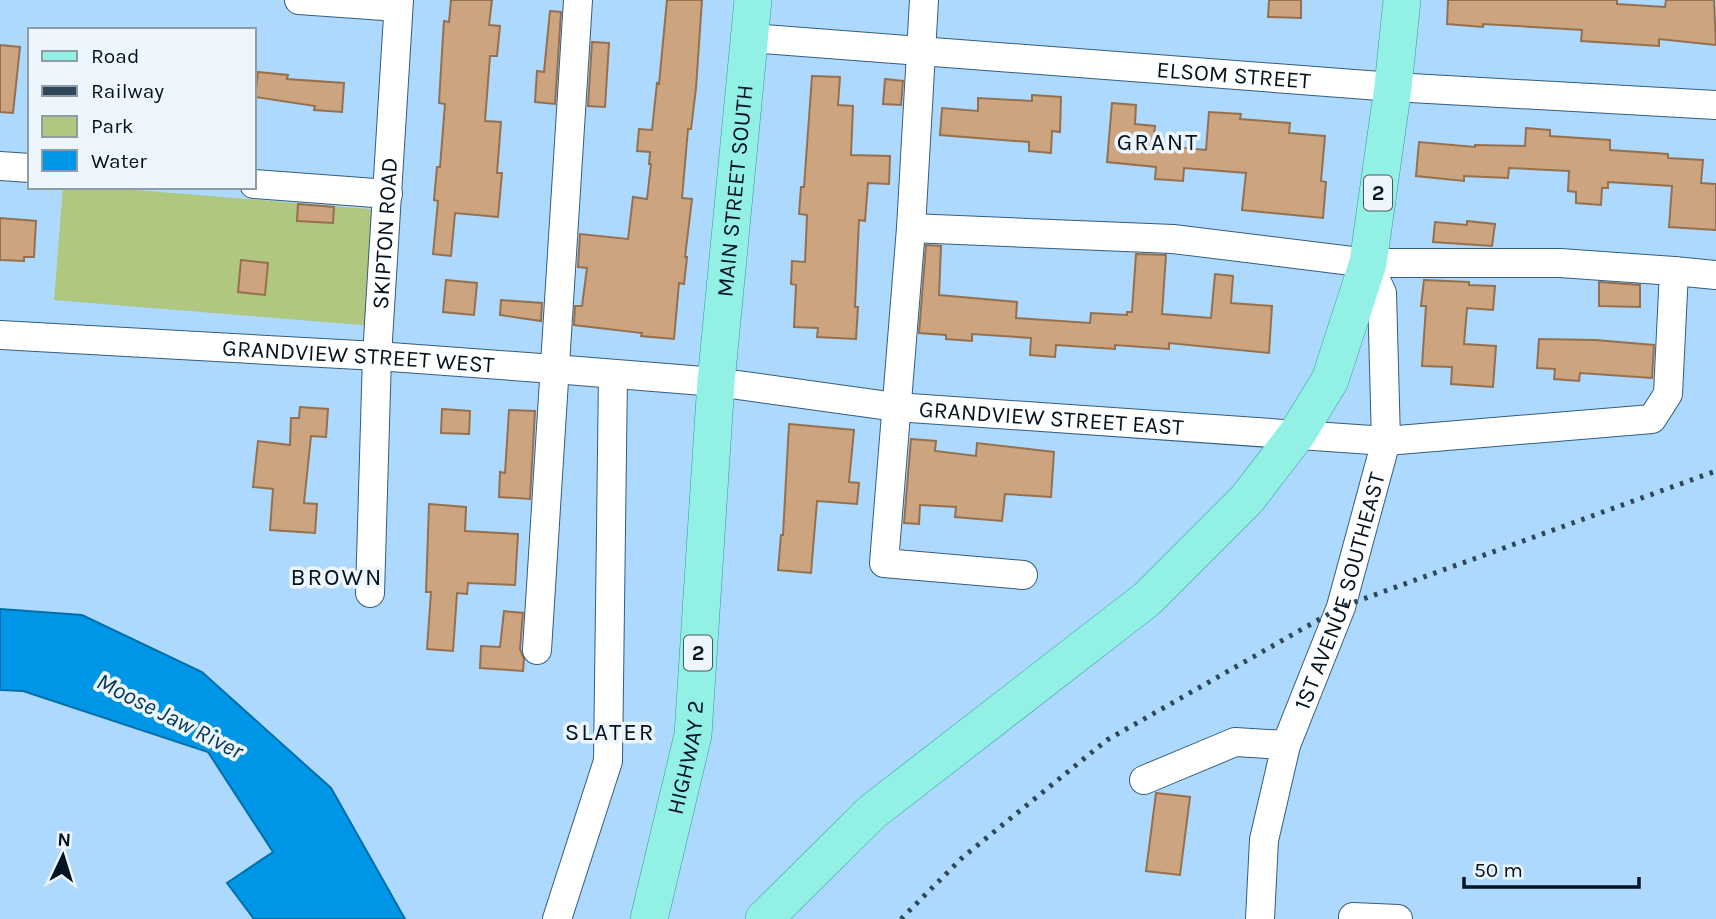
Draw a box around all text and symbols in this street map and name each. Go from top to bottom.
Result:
legend [28,28,256,189]
text: Road [91,44,139,68]
street label: ELSOM STREET [1156,56,1312,95]
text: Railway [91,79,164,103]
street label: MAIN STREET SOUTH [711,83,759,298]
text: Park [91,114,134,138]
district label: GRANT [1117,128,1199,156]
text: Water [91,149,147,173]
street label: SKIPTON ROAD [367,157,403,310]
road number: 2 [1364,176,1392,210]
street label: GRANDVIEW STREET WEST [222,334,496,379]
street label: GRANDVIEW STREET EAST [918,396,1185,441]
street label: 1ST AVENUE SOUTHEAST [1288,469,1391,714]
district label: BROWN [291,563,383,591]
road number: 2 [684,636,712,670]
water label: Moose Jaw River [92,667,249,765]
street label: HIGHWAY 2 [661,699,709,817]
district label: SLATER [565,718,655,746]
north arrow [28,821,98,891]
text: N [57,829,72,851]
scale bar [1464,846,1639,890]
text: 50 m [1474,858,1523,882]

